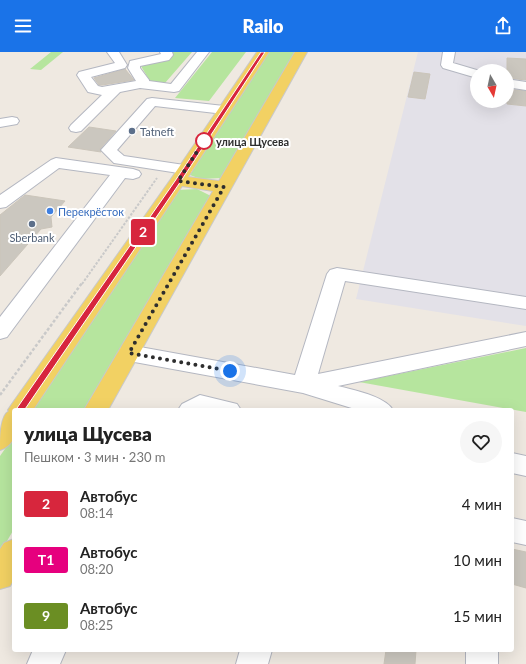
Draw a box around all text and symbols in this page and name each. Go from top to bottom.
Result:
icon: menu [12,15,34,37]
text: Railo [243,15,283,37]
icon: share [492,15,514,37]
north arrow [470,64,514,108]
map controls [470,64,514,108]
place label: Tatneft [140,125,174,138]
marker: Tatneft [127,126,137,136]
marker: улица Щусева [195,132,213,150]
place label: улица Щусева [216,135,289,148]
place label: Перекрёсток [58,205,124,218]
marker: Перекрёсток [45,206,55,216]
marker: Sberbank [27,219,37,229]
line badge: 2 [130,219,156,245]
text: 2 [139,223,147,240]
place label: Sberbank [9,231,55,244]
your location [220,361,240,381]
button: heart [460,421,502,463]
text: улица Щусева [24,422,152,445]
text: Пешком · 3 мин · 230 m [24,449,165,465]
text: Автобус [80,487,137,505]
text: 2 [42,495,50,512]
text: 4 мин [462,495,502,513]
text: 08:14 [80,505,113,521]
text: Автобус [80,543,137,561]
text: Т1 [38,551,54,568]
text: 10 мин [453,551,502,569]
text: 08:20 [80,561,113,577]
text: Автобус [80,599,137,617]
text: 9 [42,607,50,624]
text: 15 мин [453,607,502,625]
text: 08:25 [80,617,113,633]

